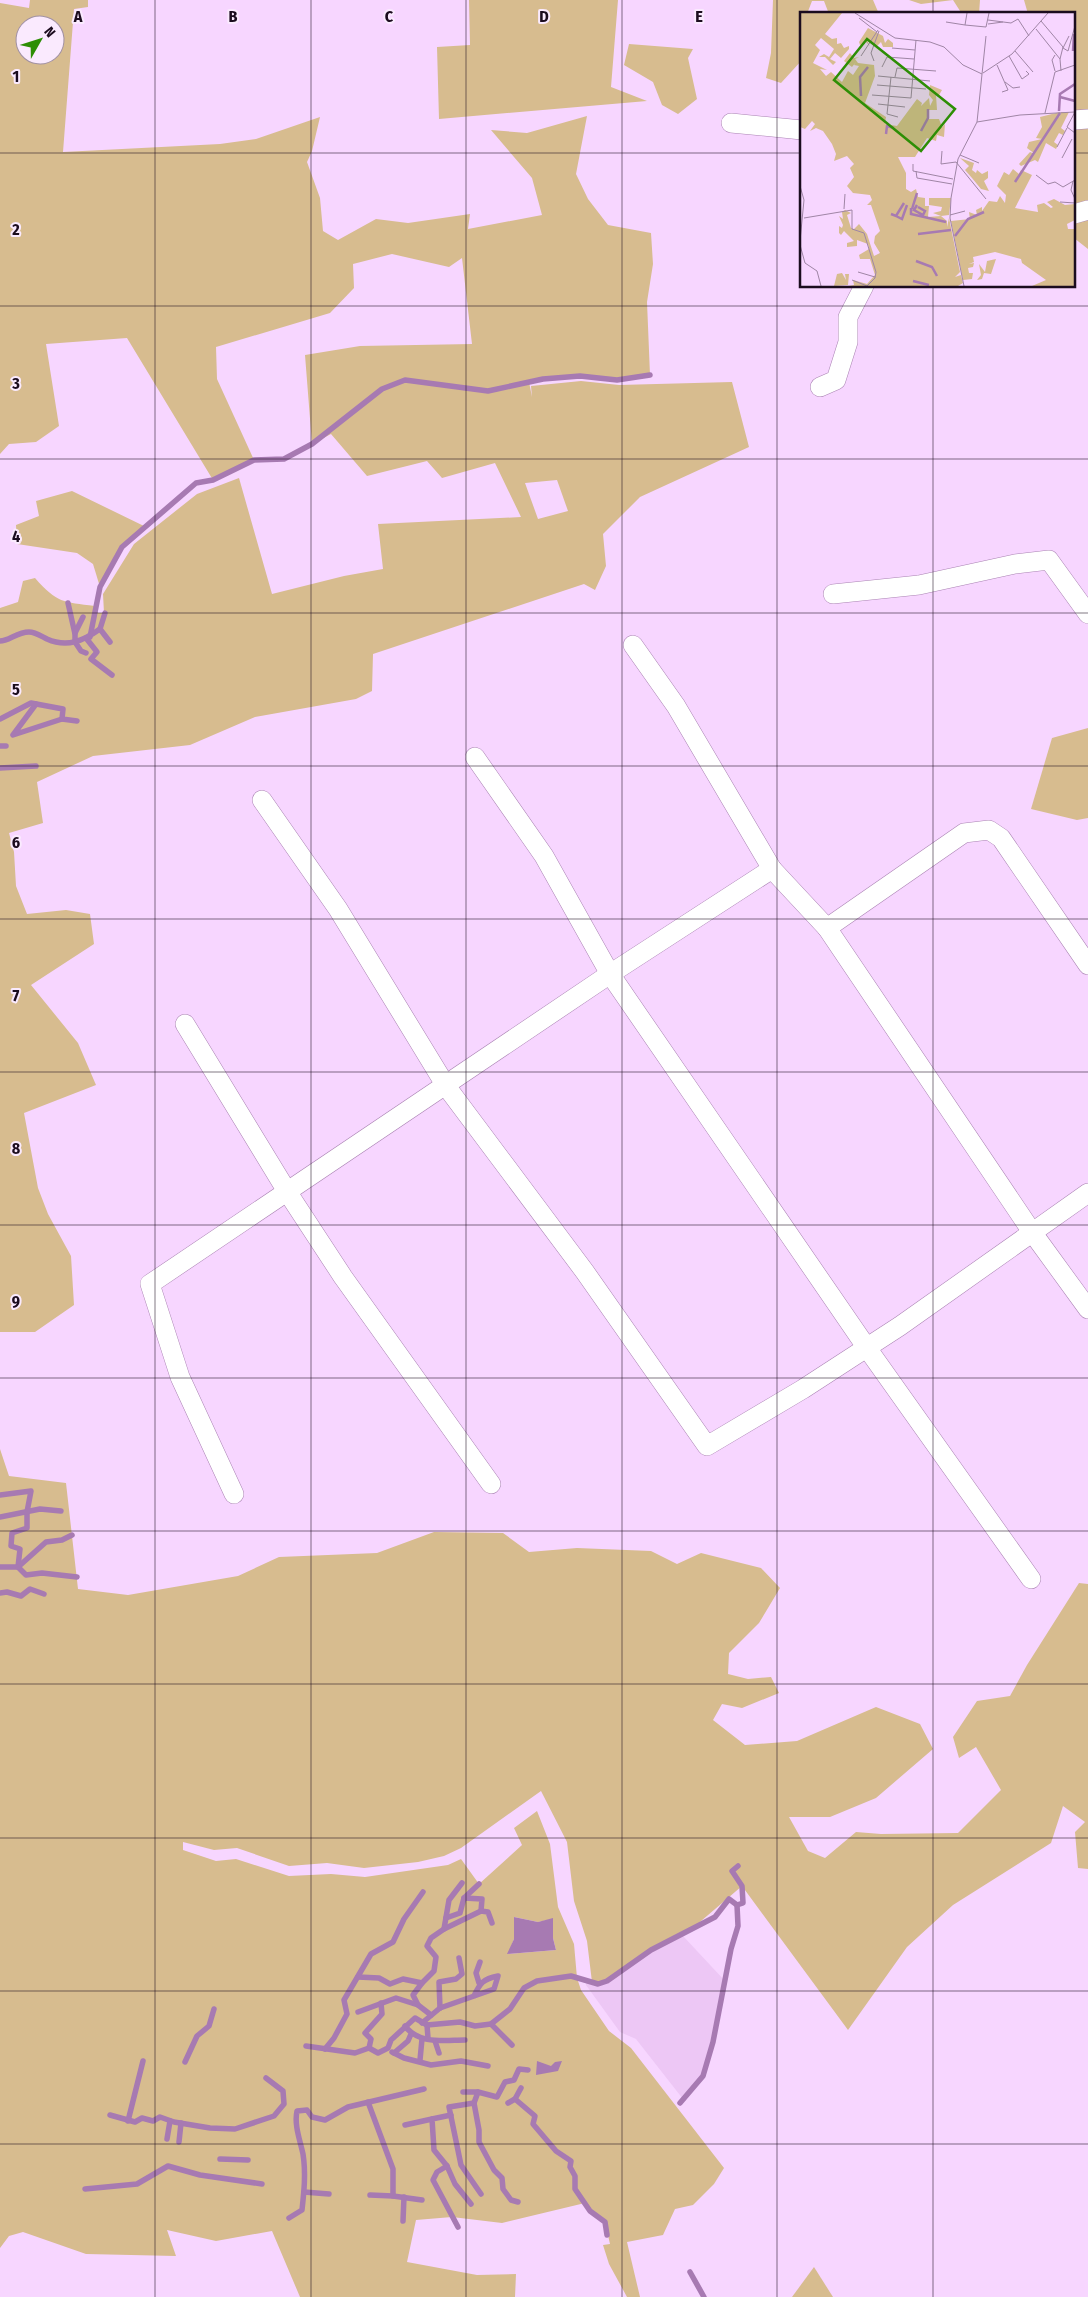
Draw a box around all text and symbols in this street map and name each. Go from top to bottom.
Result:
text: A [73,7,83,26]
text: B [229,7,238,26]
text: C [385,7,394,26]
text: D [539,7,549,26]
text: E [695,7,703,26]
inset map [800,12,1076,288]
north arrow [15,15,65,65]
text: N [40,24,59,41]
text: 1 [13,67,19,86]
text: 2 [11,220,20,239]
text: 3 [11,374,20,393]
text: 4 [12,527,20,546]
text: 5 [12,680,20,699]
text: 6 [12,833,20,852]
text: 7 [13,986,20,1005]
text: 8 [12,1139,21,1158]
text: 9 [12,1292,20,1311]

